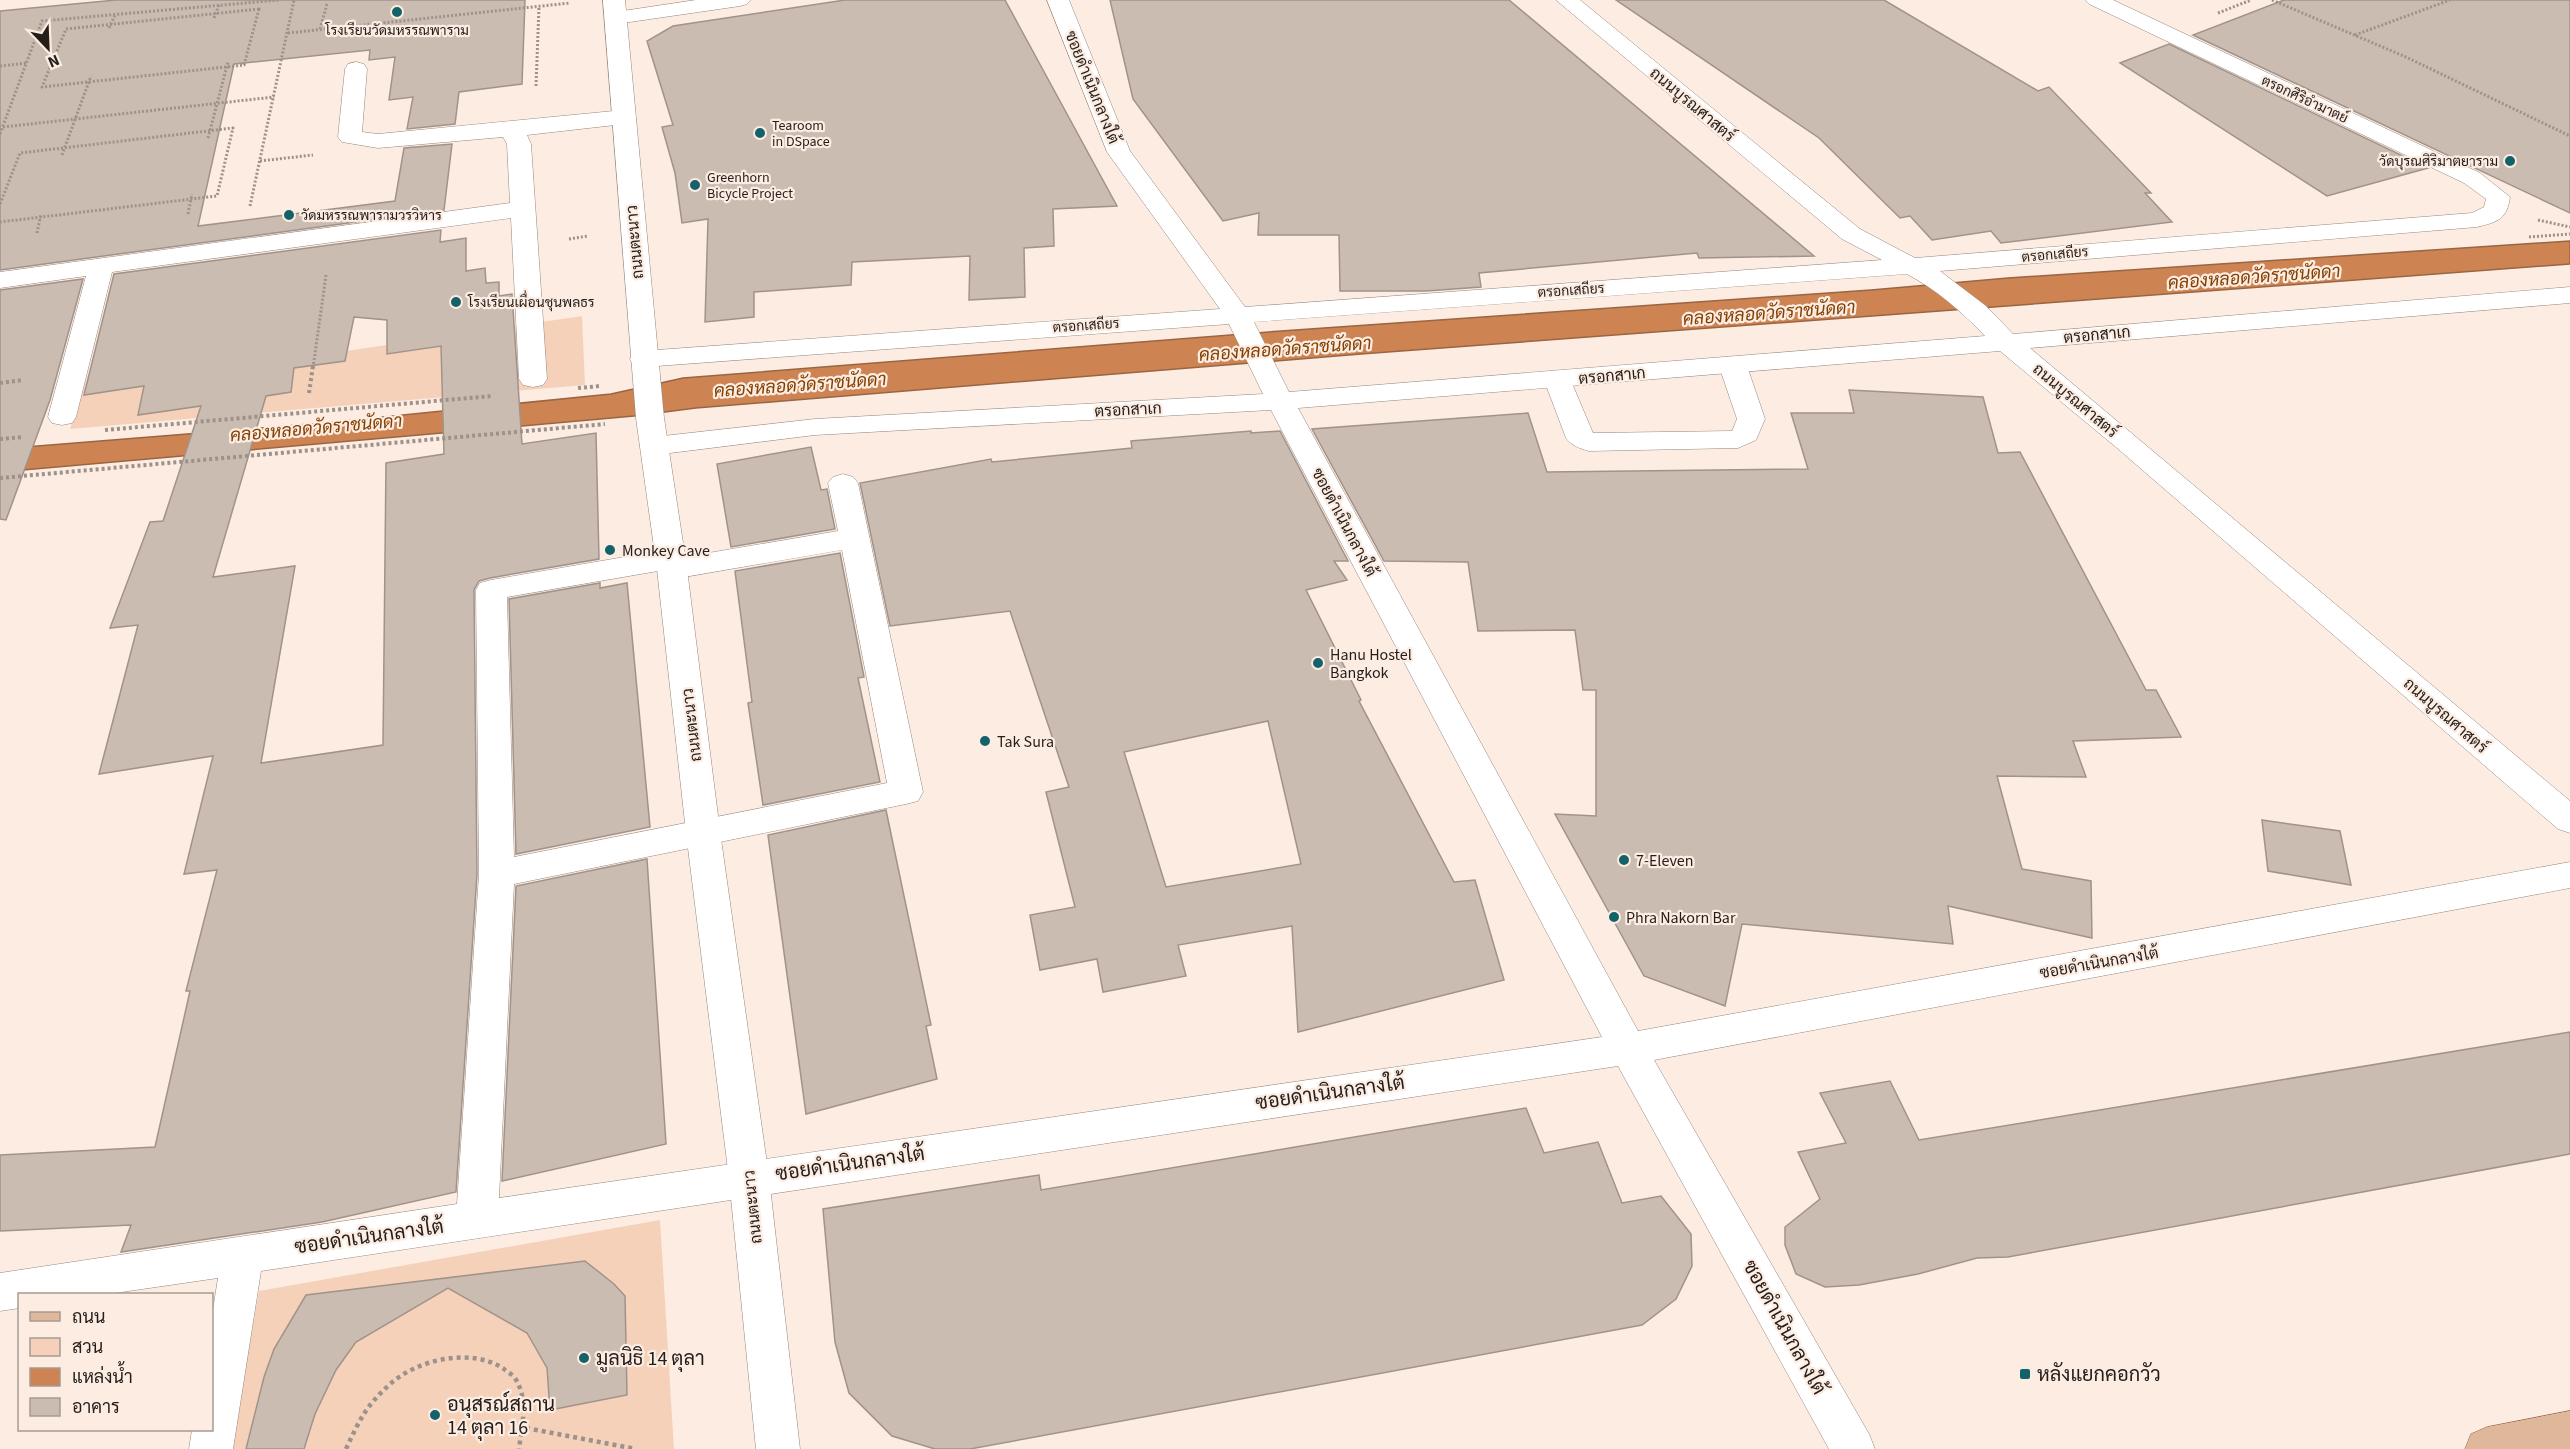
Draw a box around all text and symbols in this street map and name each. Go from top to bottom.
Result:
marker: โรงเรียนวัดมหรรณพาราม [390,5,404,19]
north arrow [18,18,78,78]
place label: โรงเรียนวัดมหรรณพาราม [324,21,469,41]
street label: ซอยดำเนินกลางใต้ [1059,27,1126,148]
text: N [44,49,63,73]
street label: ถนนบูรณศาสตร์ [1645,61,1741,147]
street label: ตรอกศิริอำมาตย์ [2258,71,2351,129]
place label: Tearoom in DSpace [772,116,830,152]
marker: Tearoom in DSpace [753,126,767,140]
place label: วัดบุรณศิริมาตยาราม [2379,152,2498,172]
marker: วัดบุรณศิริมาตยาราม [2503,154,2517,168]
place label: Greenhorn Bicycle Project [707,168,793,204]
marker: Greenhorn Bicycle Project [688,178,702,192]
street label: ถนนตะนาว [621,204,649,280]
place label: วัดมหรรณพารามวรวิหาร [301,206,442,226]
marker: วัดมหรรณพารามวรวิหาร [282,208,296,222]
street label: ตรอกเสถียร [2021,242,2090,268]
water label: คลองหลอดวัดราชนัดดา [2167,259,2341,296]
street label: ตรอกเสถียร [1537,279,1605,303]
place label: โรงเรียนเผื่อนชุนพลธร [467,290,595,313]
marker: โรงเรียนเผื่อนชุนพลธร [449,295,463,309]
water label: คลองหลอดวัดราชนัดดา [1682,295,1856,332]
street label: ตรอกเสถียร [1052,314,1120,338]
street label: ตรอกสาเก [2063,321,2132,349]
water label: คลองหลอดวัดราชนัดดา [1198,331,1372,368]
street label: ถนนบูรณศาสตร์ [2028,357,2124,443]
street label: ตรอกสาเก [1578,362,1647,390]
water label: คลองหลอดวัดราชนัดดา [713,367,887,404]
street label: ตรอกสาเก [1094,397,1162,423]
water label: คลองหลอดวัดราชนัดดา [229,408,404,448]
street label: ซอยดำเนินกลางใต้ [1306,464,1383,581]
place label: Monkey Cave [622,540,710,562]
marker: Monkey Cave [603,543,617,557]
place label: Hanu Hostel Bangkok [1330,644,1412,684]
marker: Hanu Hostel Bangkok [1311,656,1325,670]
street label: ถนนบูรณศาสตร์ [2398,671,2494,759]
street label: ถนนตะนาว [677,687,707,763]
place label: Tak Sura [997,731,1054,753]
marker: Tak Sura [978,734,992,748]
place label: 7-Eleven [1636,850,1694,872]
marker: 7-Eleven [1617,853,1631,867]
place label: Phra Nakorn Bar [1626,907,1736,929]
marker: Phra Nakorn Bar [1607,910,1621,924]
street label: ซอยดำเนินกลางใต้ [2038,941,2161,984]
street label: ซอยดำเนินกลางใต้ [1254,1069,1407,1117]
street label: ซอยดำเนินกลางใต้ [774,1140,927,1188]
street label: ถนนตะนาว [738,1169,768,1245]
street label: ซอยดำเนินกลางใต้ [293,1213,446,1261]
street label: ซอยดำเนินกลางใต้ [1735,1255,1833,1401]
legend [18,1293,213,1431]
text: ถนน [72,1305,105,1330]
text: สวน [72,1335,103,1360]
place label: มูลนิธิ 14 ตุลา [596,1345,705,1373]
marker: มูลนิธิ 14 ตุลา [577,1351,591,1365]
text: แหล่งน้ำ [72,1361,133,1390]
place label: หลังแยกคอกวัว [2037,1361,2161,1389]
marker: หลังแยกคอกวัว [2018,1367,2032,1381]
place label: อนุสรณ์สถาน 14 ตุลา 16 [447,1390,555,1442]
text: อาคาร [72,1395,120,1420]
marker: อนุสรณ์สถาน 14 ตุลา 16 [428,1408,442,1422]

